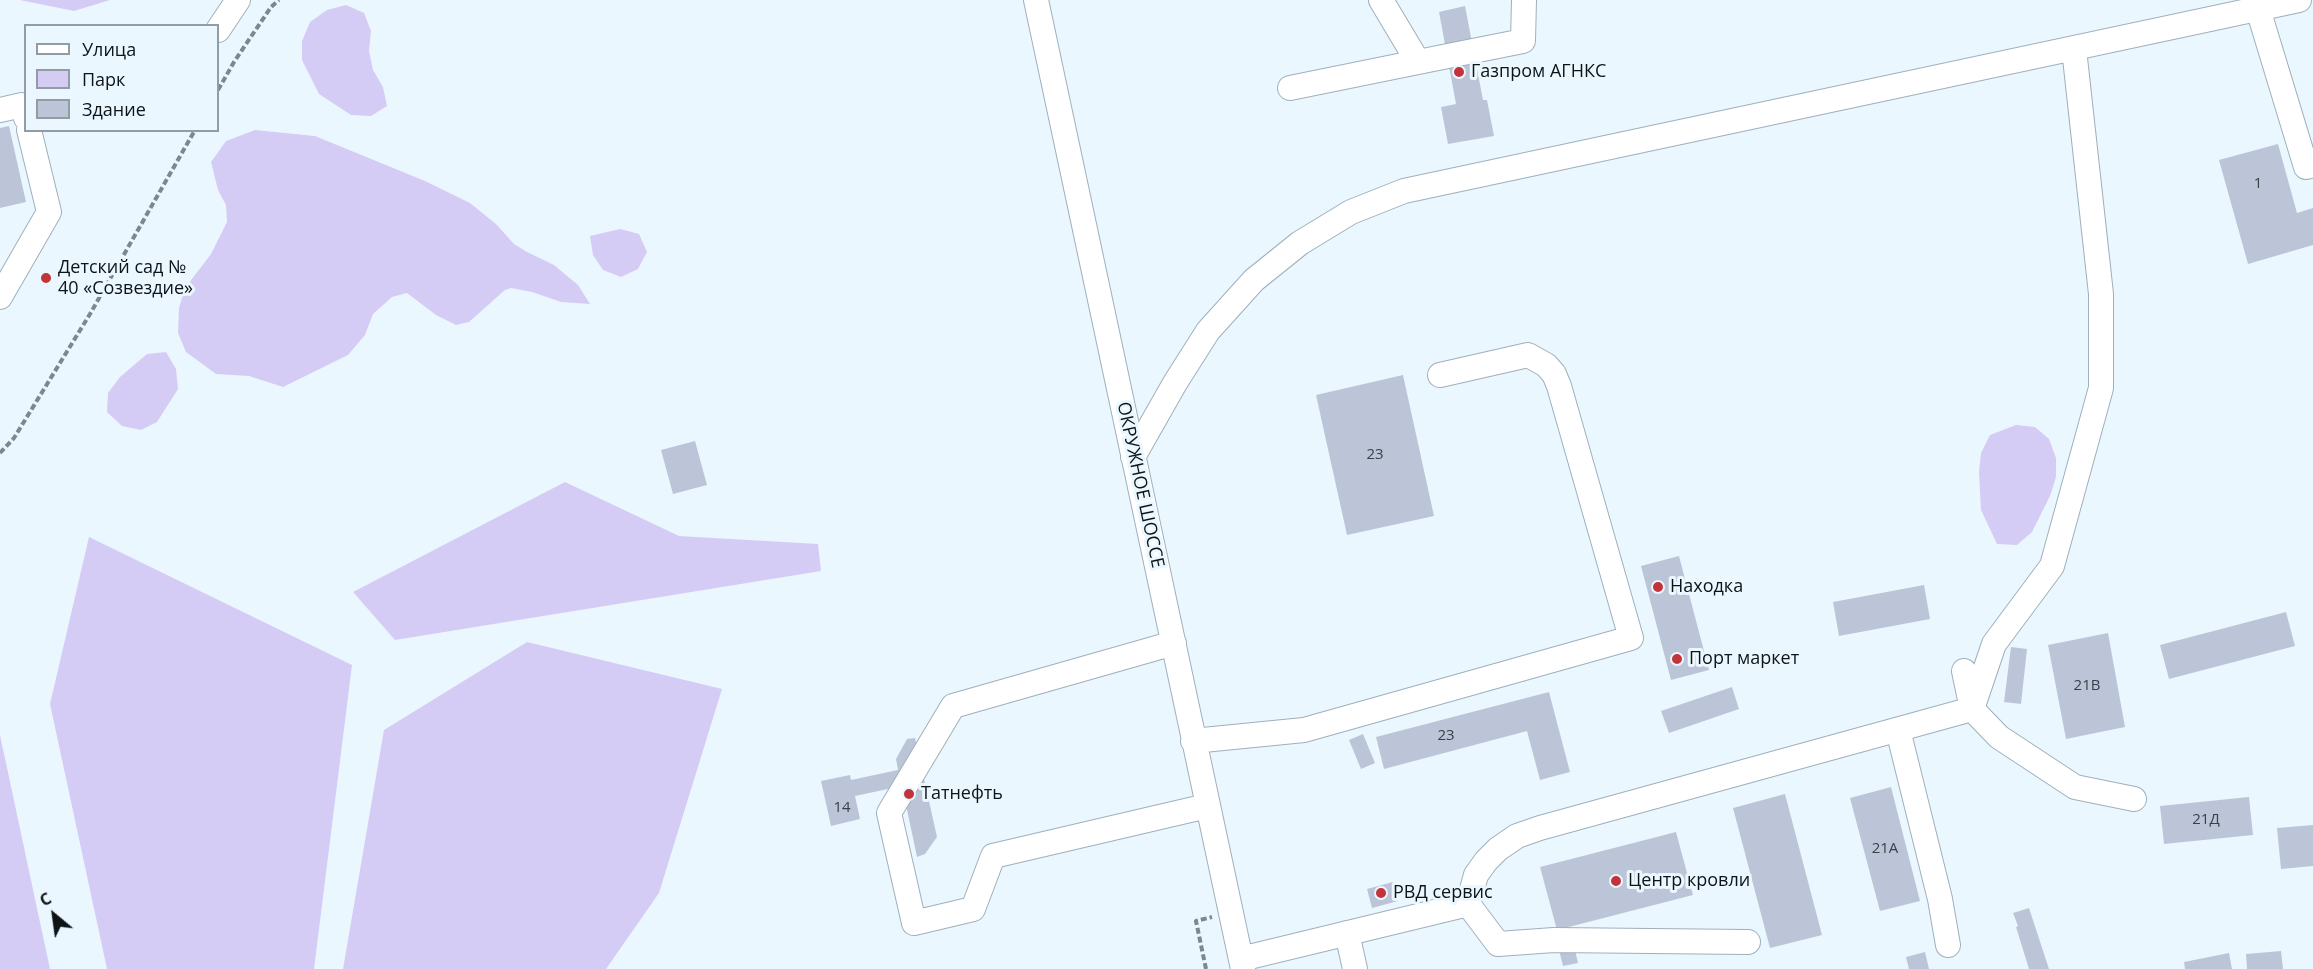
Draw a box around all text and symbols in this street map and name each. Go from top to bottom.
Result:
legend [24,24,219,132]
text: Улица [82,37,136,61]
place label: Газпром АГНКС [1471,61,1606,83]
marker: Газпром АГНКС [1452,65,1466,79]
text: Парк [82,67,125,91]
text: Здание [82,97,146,121]
house number: 1 [2254,175,2262,193]
place label: Детский сад № 40 «Созвездие» [58,257,193,300]
marker: Детский сад № 40 «Созвездие» [39,271,53,285]
street label: ОКРУЖНОЕ ШОССЕ [1112,400,1168,570]
house number: 23 [1366,446,1384,464]
place label: Находка [1670,576,1743,598]
marker: Находка [1651,580,1665,594]
place label: Порт маркет [1689,648,1799,670]
marker: Порт маркет [1670,652,1684,666]
house number: 21В [2074,677,2100,695]
house number: 23 [1437,727,1455,745]
place label: Татнефть [921,783,1003,805]
marker: Татнефть [902,787,916,801]
house number: 14 [833,799,851,817]
house number: 21Д [2192,811,2220,829]
house number: 21А [1872,840,1898,858]
place label: Центр кровли [1628,870,1750,892]
marker: Центр кровли [1609,874,1623,888]
place label: РВД сервис [1393,882,1493,904]
north arrow [24,885,84,945]
marker: РВД сервис [1374,886,1388,900]
text: С [35,887,55,911]

